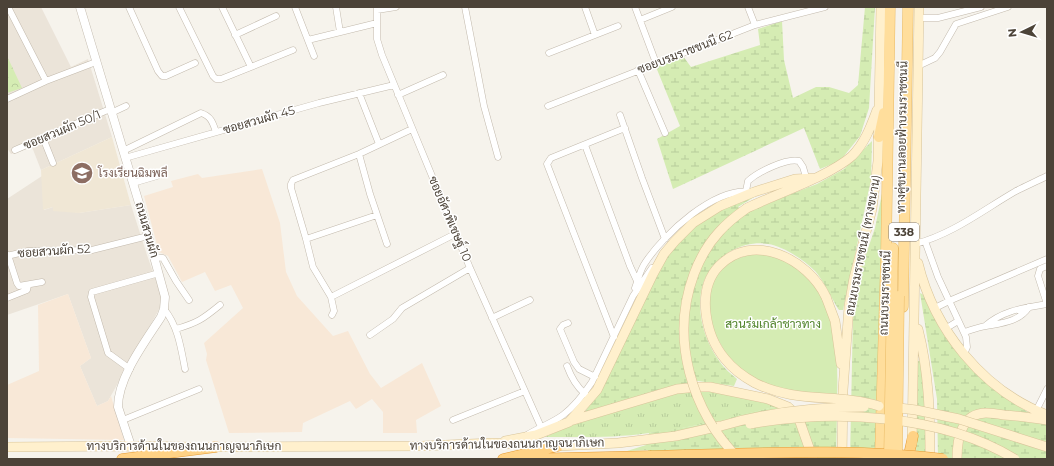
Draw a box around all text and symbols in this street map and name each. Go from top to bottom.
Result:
north arrow [1002,12,1042,52]
street label: ซอยบรมราชชนนี 62 [635,26,735,77]
text: N [1005,28,1019,38]
street label: ทางคู่ขนานลอยฟ้าบรมราชชนนี [893,60,911,213]
street label: ซอยสวนผัก 45 [221,102,297,137]
street label: ซอยสวนผัก 50/1 [21,106,103,153]
school or university icon: โรงเรียนฉิมพลี [69,160,95,186]
place label: โรงเรียนฉิมพลี [97,165,168,180]
street label: ถนนบรมราชชนนี (ทางขนาน) [842,173,884,317]
street label: ซอยอัศวพิเชษฐ์ 10 [425,174,475,264]
street label: ถนนสวนผัก [132,200,163,260]
road number: 338 [889,223,919,241]
street label: ซอยสวนผัก 52 [17,240,91,261]
street label: ถนนบรมราชชนนี [876,250,894,336]
park label: สวนร่มเกล้าชาวทาง [725,316,821,331]
street label: ทางบริการด้านในของถนนกาญจนาภิเษก [409,434,605,453]
street label: ทางบริการด้านในของถนนกาญจนาภิเษก [87,438,282,453]

